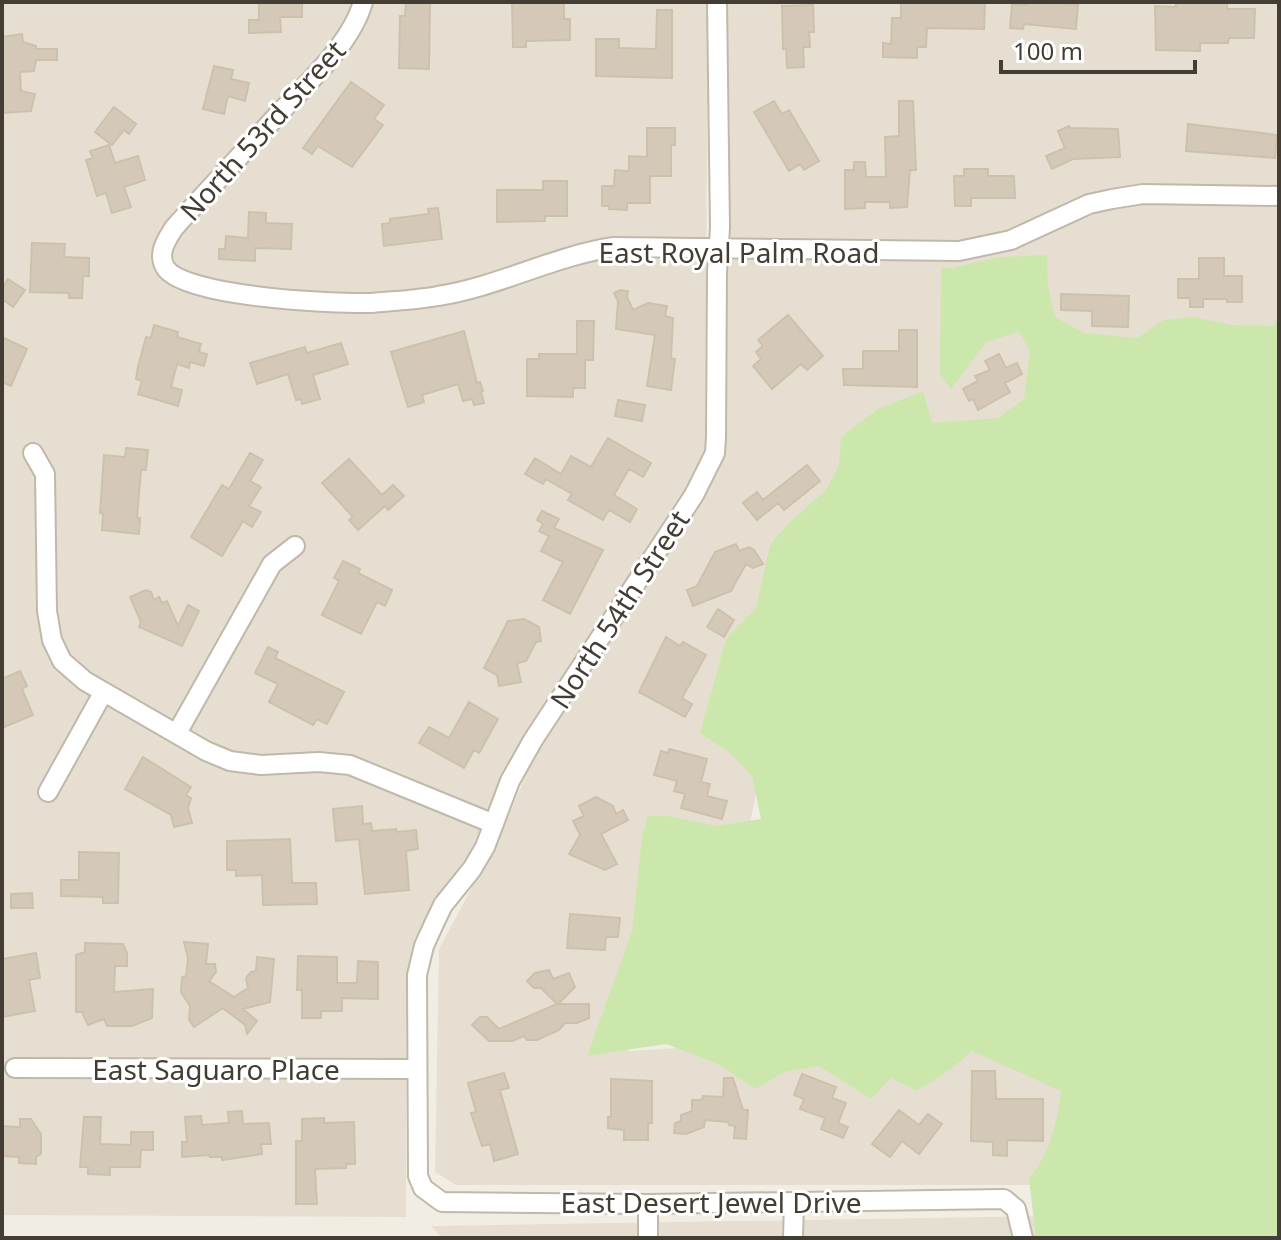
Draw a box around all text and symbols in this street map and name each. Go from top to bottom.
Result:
scale bar [1001,24,1195,74]
street label: North 53rd Street [171,32,353,228]
text: 100 m [1013,34,1083,67]
street label: East Royal Palm Road [599,233,879,271]
street label: North 54th Street [541,502,697,716]
street label: East Saguaro Place [92,1050,340,1088]
street label: East Desert Jewel Drive [561,1183,861,1221]

